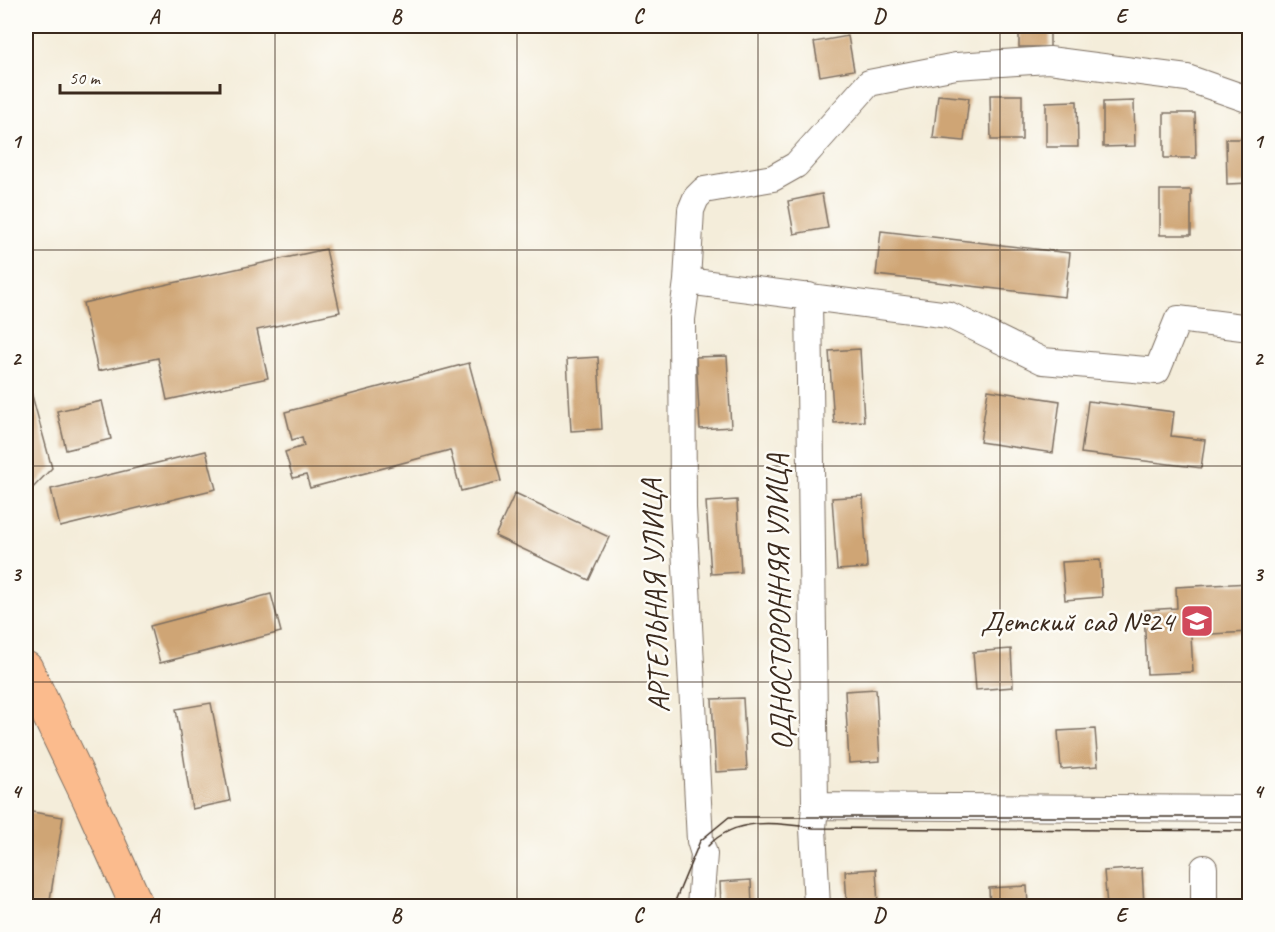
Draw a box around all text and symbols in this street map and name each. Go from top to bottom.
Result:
text: A [149,4,161,29]
text: B [391,4,403,29]
text: C [633,4,645,29]
text: D [873,4,887,29]
text: E [1116,4,1130,29]
scale bar [60,57,220,95]
text: 50 m [69,67,102,89]
text: 1 [12,129,23,154]
text: 1 [1254,129,1265,154]
text: 2 [12,346,23,371]
text: 2 [1254,346,1265,371]
street label: ОДНОСТОРОННЯЯ УЛИЦА [757,453,801,751]
street label: АРТЕЛЬНАЯ УЛИЦА [632,477,678,713]
text: 3 [12,562,23,587]
text: 3 [1254,562,1265,587]
place label: Детский сад №24 [980,602,1176,640]
school or university icon: Детский сад №24 [1179,603,1215,639]
text: 4 [12,779,24,804]
text: 4 [1254,779,1266,804]
text: A [149,903,161,928]
text: B [391,903,403,928]
text: C [633,903,645,928]
text: D [873,903,887,928]
text: E [1116,903,1130,928]

